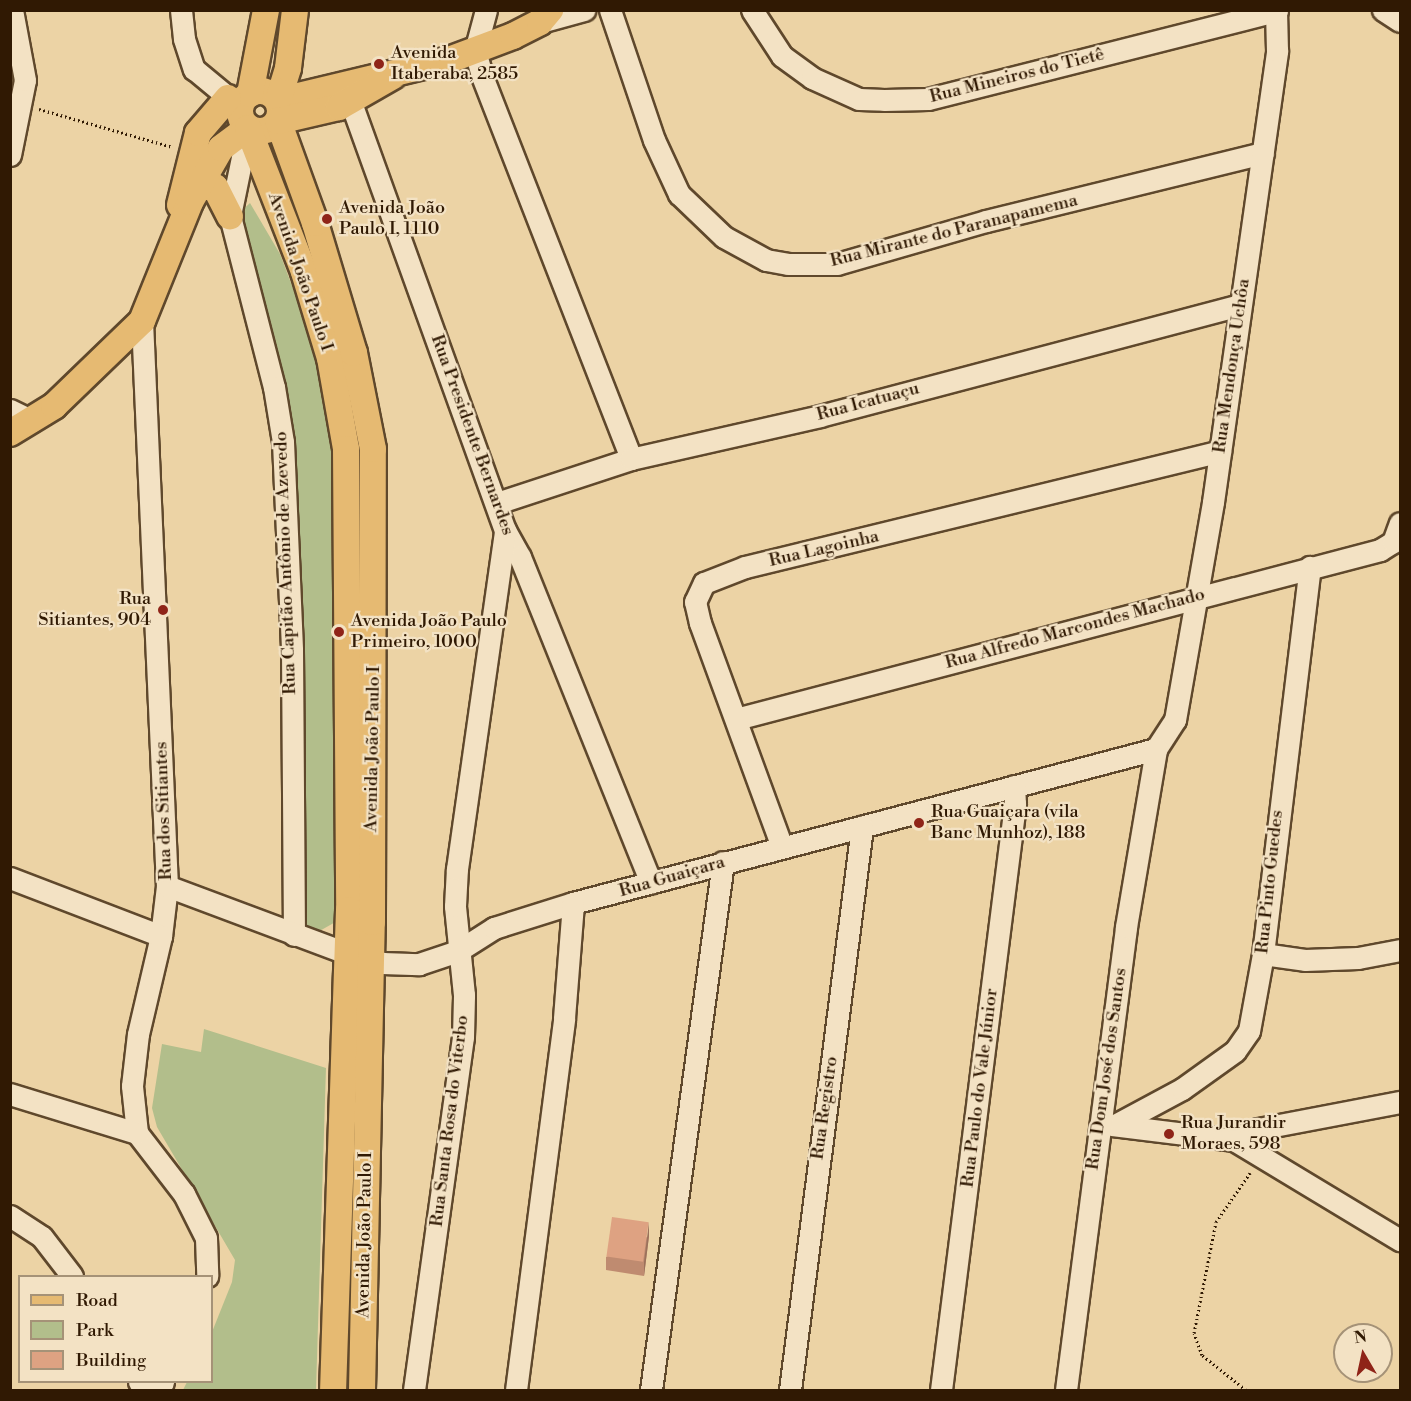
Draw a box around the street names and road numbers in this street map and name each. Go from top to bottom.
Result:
street label: Rua Mineiros do Tietê [927,44,1107,108]
street label: Avenida João Paulo I [263,190,337,354]
street label: Rua Mirante do Paranapamema [828,190,1080,272]
street label: Rua Mendonça Uchôa [1209,277,1255,455]
street label: Rua Presidente Bernardes [426,332,518,538]
street label: Rua Icatuaçu [814,378,922,426]
street label: Rua Capitão Antônio de Azevedo [271,431,301,695]
street label: Rua Lagoinha [767,526,881,572]
street label: Rua Alfredo Marcondes Machado [943,584,1207,674]
street label: Avenida João Paulo I [361,666,385,832]
street label: Rua dos Sitiantes [151,741,177,881]
street label: Rua Pinto Guedes [1252,809,1288,955]
street label: Rua Guaiçara [617,852,727,902]
street label: Rua Dom José dos Santos [1082,967,1132,1171]
street label: Rua Paulo do Vale Júnior [957,987,1003,1189]
street label: Rua Santa Rosa do Viterbo [426,1014,474,1228]
street label: Rua Registro [807,1055,843,1161]
street label: Avenida João Paulo I [353,1152,377,1318]

